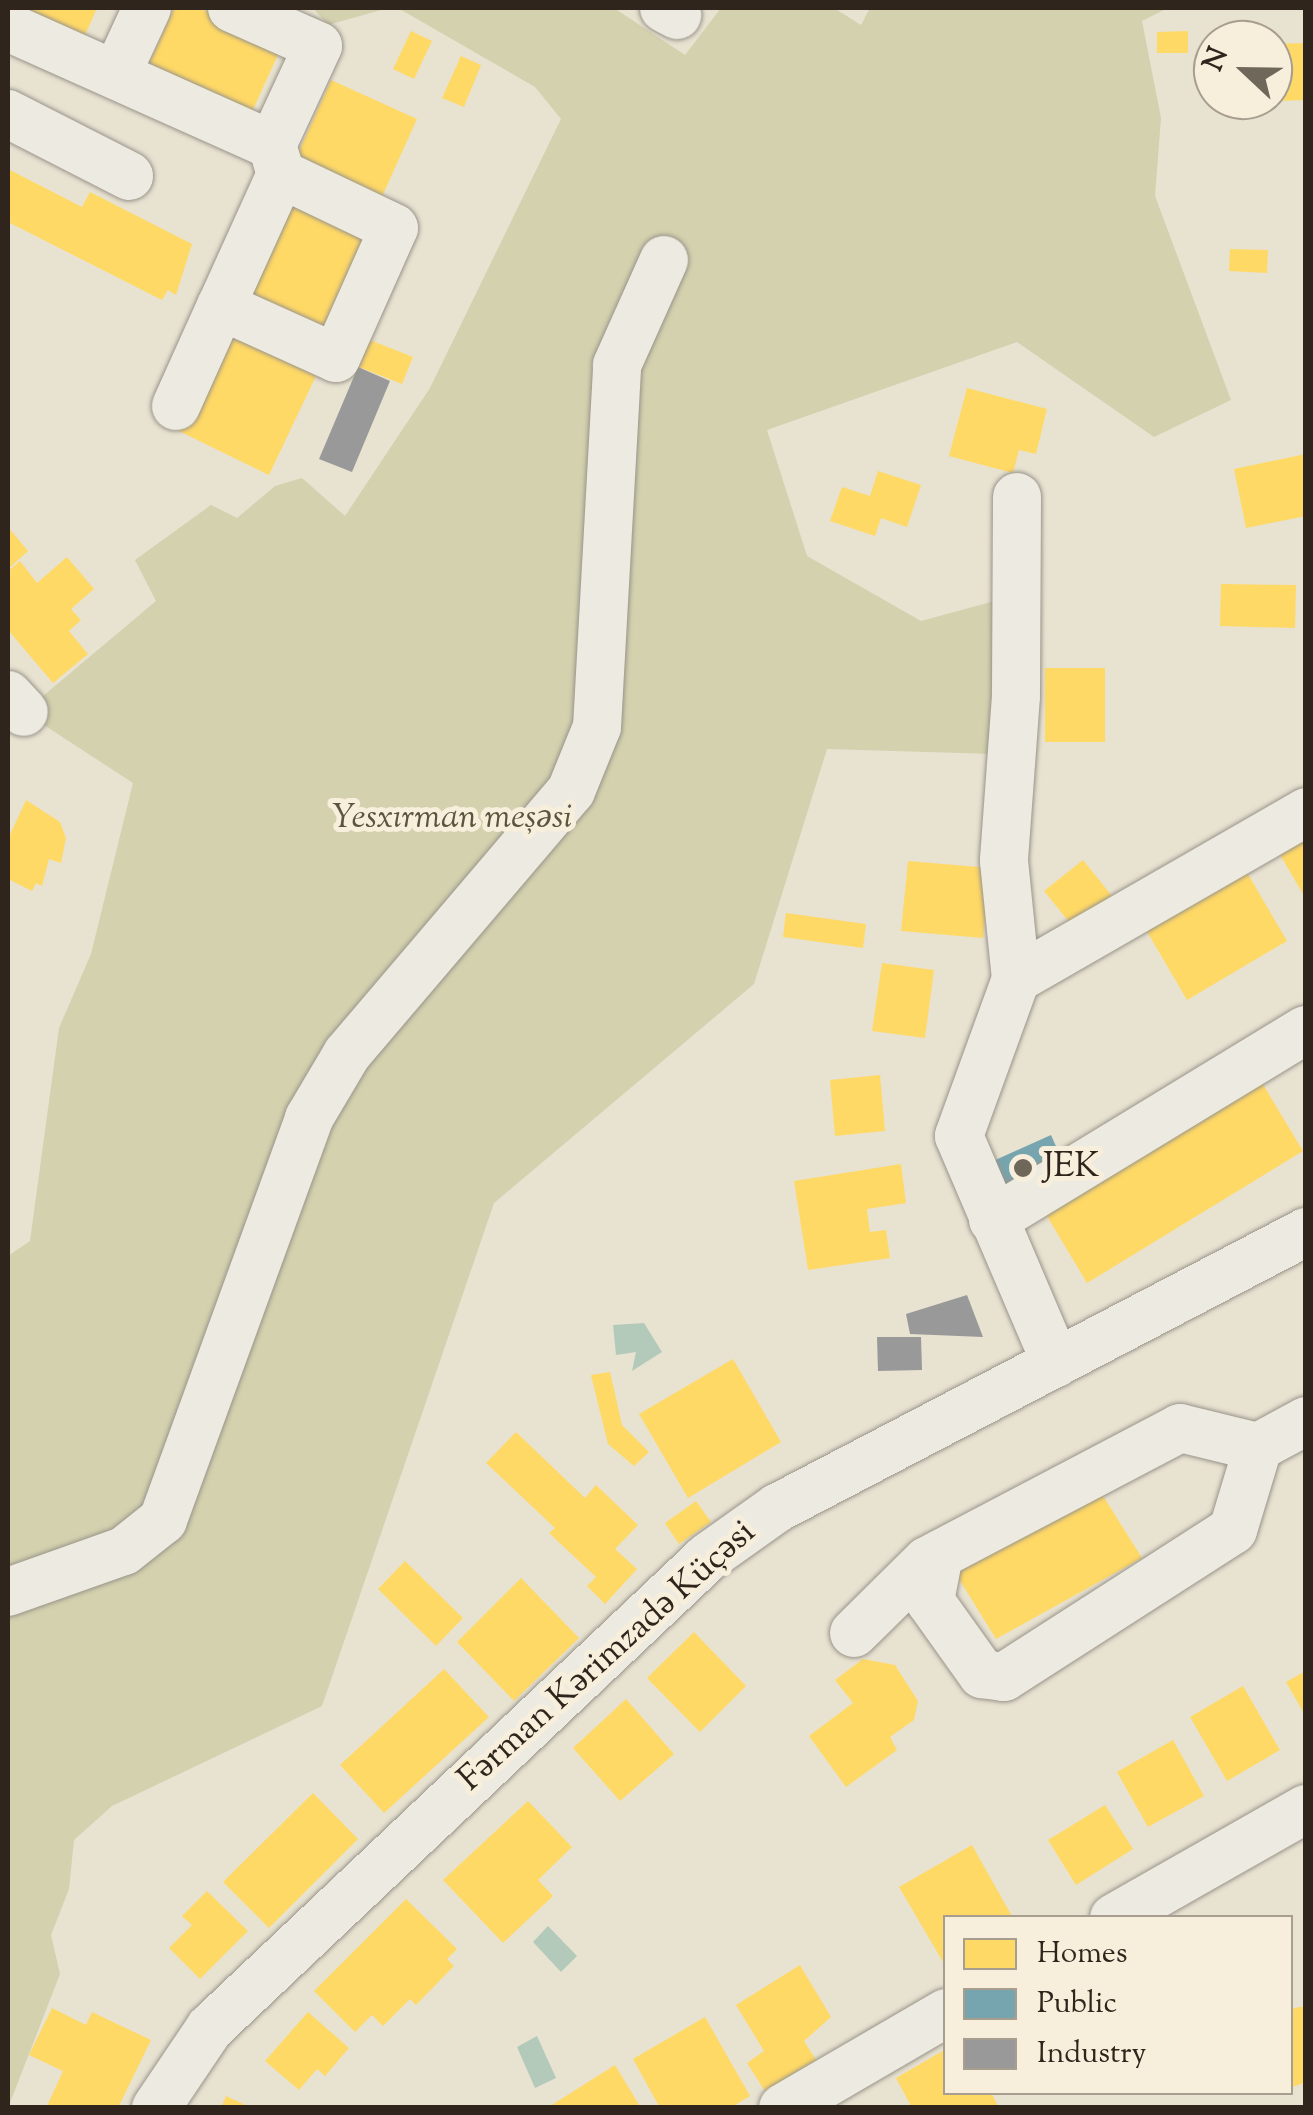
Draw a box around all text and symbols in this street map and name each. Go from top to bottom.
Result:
north arrow [1193,20,1293,120]
text: N [1194,42,1240,77]
park label: Yesxırman meşəsi [332,798,572,840]
place label: JEK [1043,1147,1100,1189]
marker: JEK [1012,1157,1034,1179]
street label: Fərman Kərimzadə Küçəsi [451,1513,765,1801]
legend [943,1915,1293,2095]
text: Homes [1037,1933,1127,1976]
text: Public [1037,1983,1117,2026]
text: Industry [1037,2033,1146,2076]

